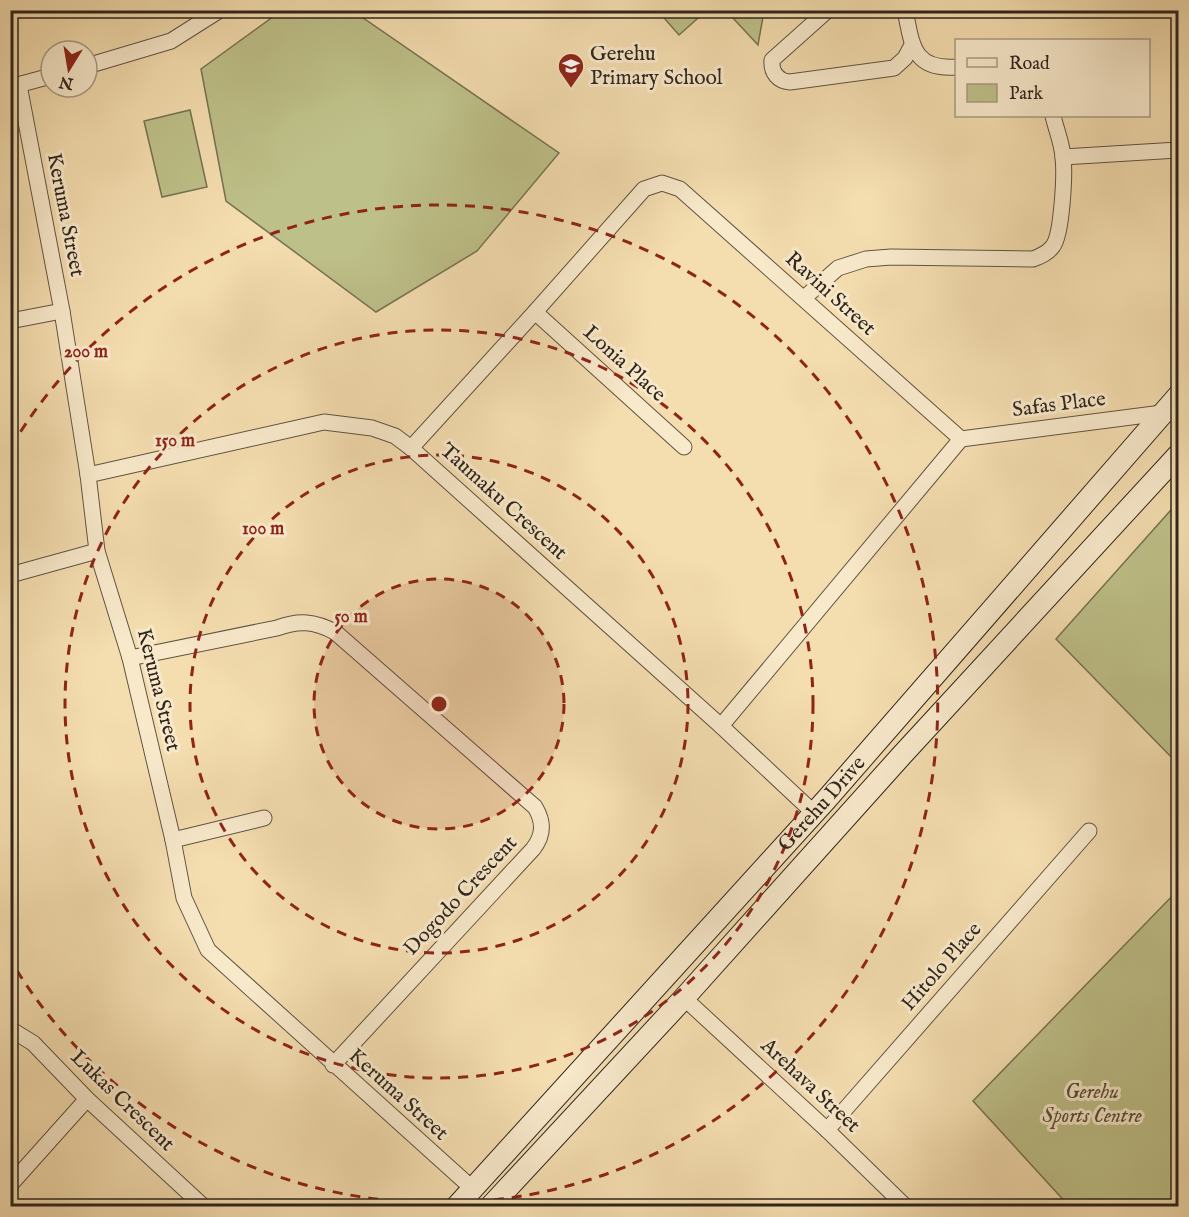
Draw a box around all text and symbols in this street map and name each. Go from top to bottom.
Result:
north arrow [39,39,99,99]
legend [955,39,1150,117]
place label: Gerehu Primary School [590,41,723,92]
school or university icon: Gerehu Primary School [556,51,586,89]
text: Road [1009,53,1050,76]
text: N [58,71,76,93]
text: Park [1009,83,1044,106]
street label: Keruma Street [40,151,90,279]
street label: Ravini Street [779,246,881,342]
street label: Lonia Place [577,320,671,409]
text: 200 m [64,341,108,364]
street label: Safas Place [1011,386,1108,424]
text: 150 m [155,430,195,453]
street label: Taumaku Crescent [434,438,572,566]
text: 100 m [242,518,284,541]
text: 50 m [334,606,368,629]
street label: Keruma Street [130,626,186,754]
centre of rings [429,694,449,714]
street label: Gerehu Drive [772,750,872,857]
street label: Dogodo Crescent [398,830,524,962]
street label: Hitolo Place [896,917,988,1017]
street label: Arehava Street [754,1032,866,1139]
street label: Keruma Street [342,1043,454,1147]
street label: Lukas Crescent [64,1044,180,1158]
park label: Gerehu Sports Centre [1042,1079,1142,1130]

